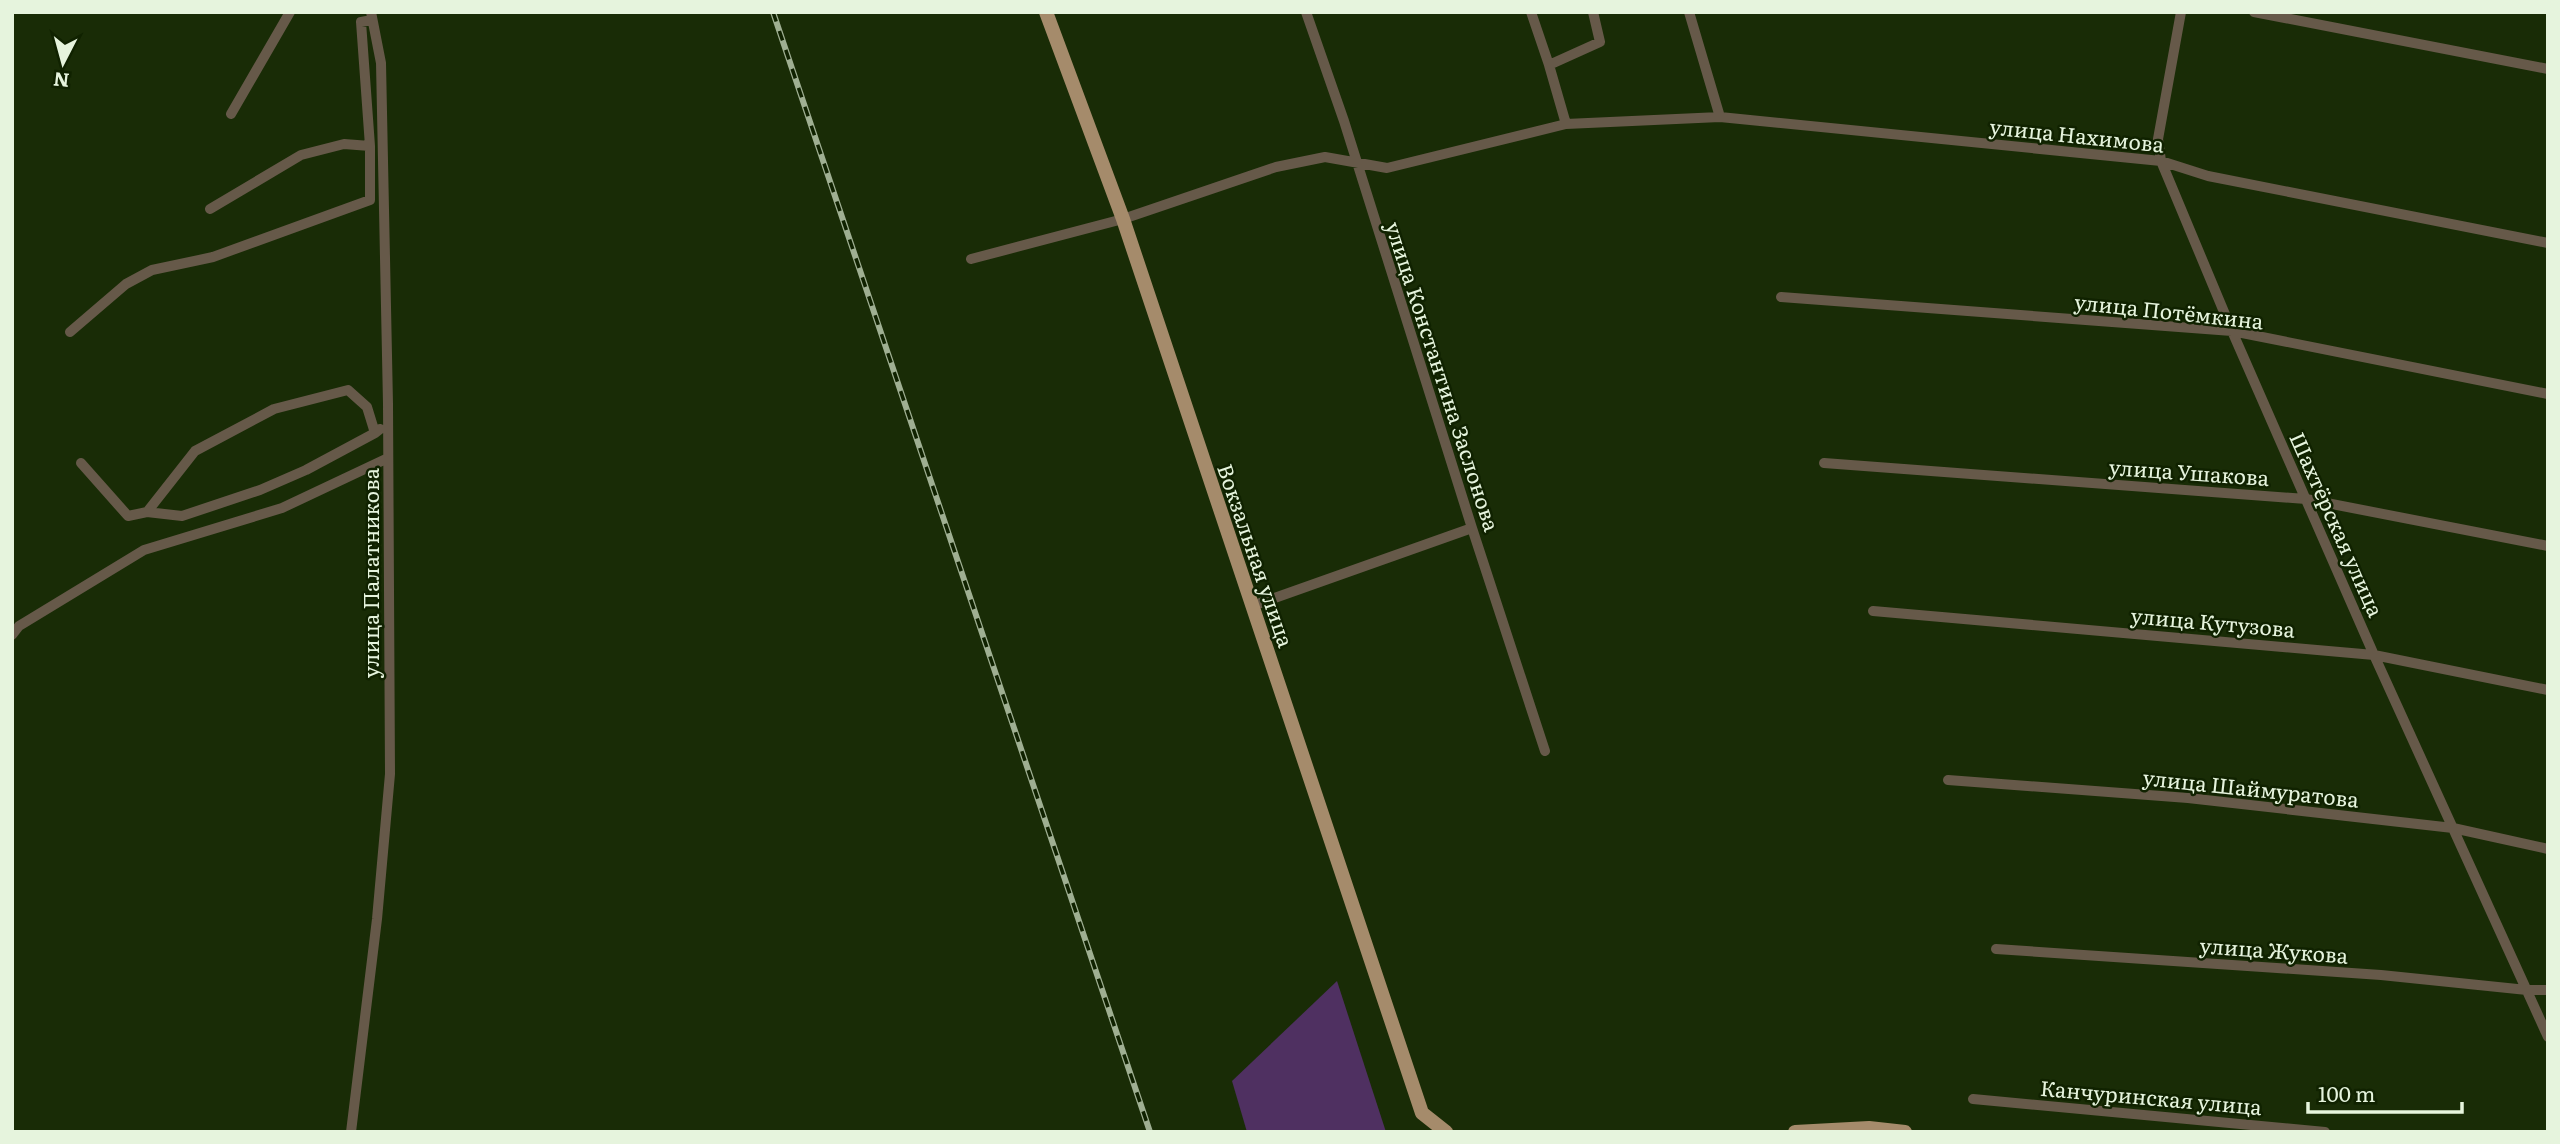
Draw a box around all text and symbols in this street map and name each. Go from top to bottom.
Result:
north arrow [28,28,98,98]
text: N [52,66,71,96]
street label: улица Нахимова [1988,109,2166,159]
street label: улица Константина Заслонова [1379,217,1509,536]
street label: улица Потёмкина [2073,285,2266,335]
street label: Шахтёрская улица [2283,427,2393,622]
street label: улица Ушакова [2108,450,2271,492]
street label: Вокзальная улица [1211,459,1303,651]
street label: улица Палатникова [354,467,385,678]
street label: улица Кутузова [2130,598,2297,644]
street label: улица Шаймуратова [2141,760,2361,814]
street label: улица Жукова [2199,928,2350,970]
scale bar [2308,1070,2462,1114]
street label: Канчуринская улица [2039,1071,2264,1121]
text: 100 m [2318,1077,2375,1108]

